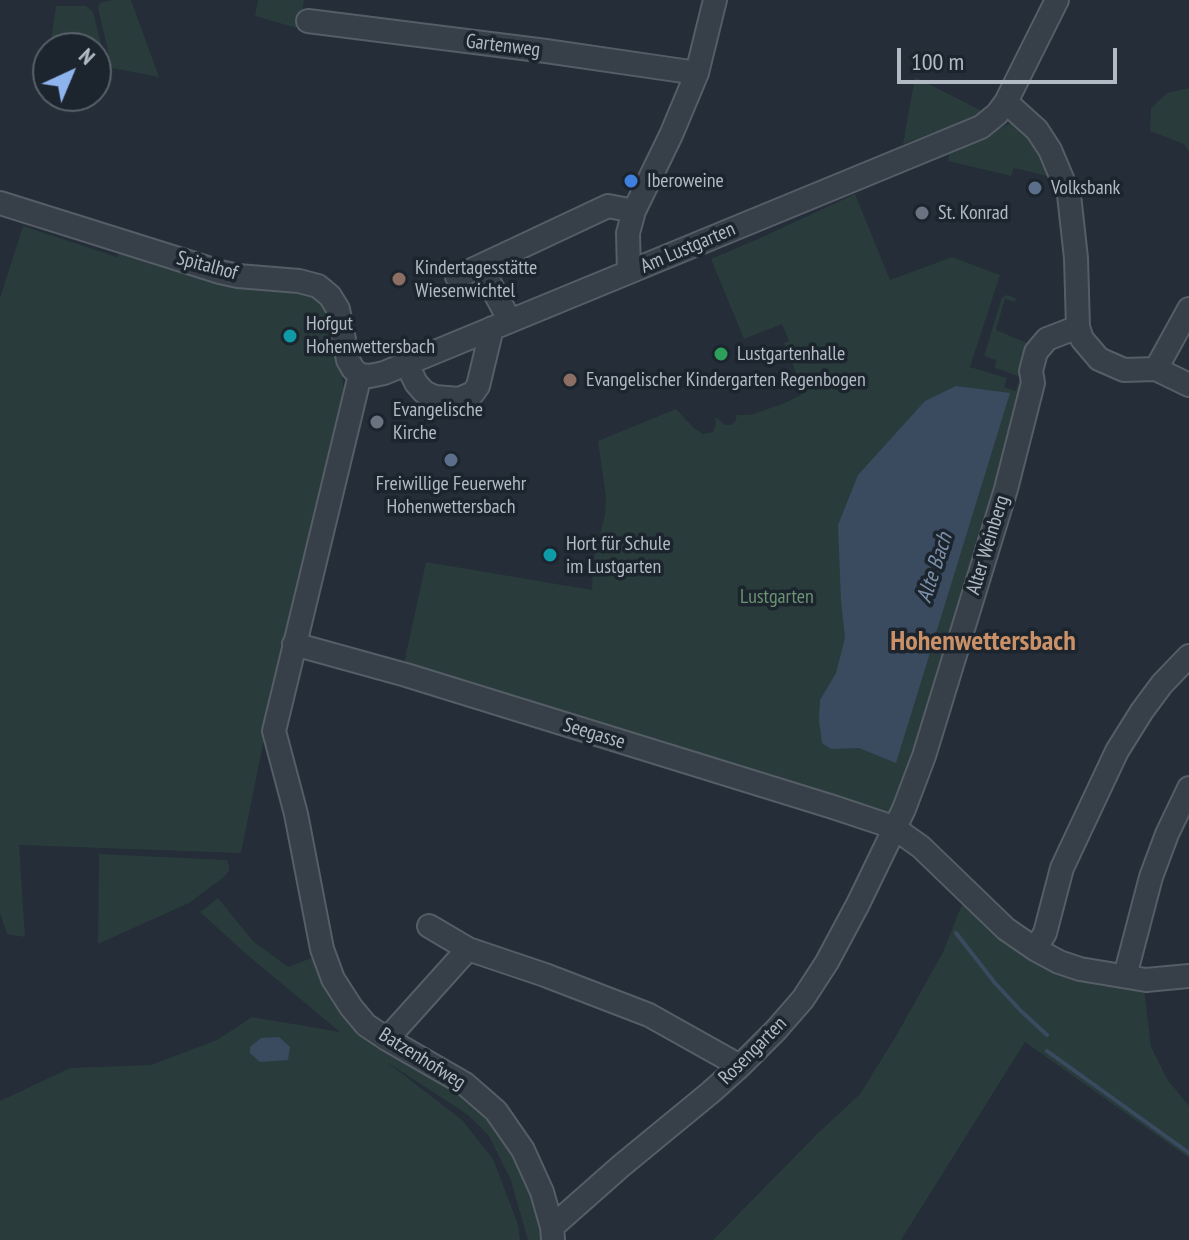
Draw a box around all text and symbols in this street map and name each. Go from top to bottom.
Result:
street label: Gartenweg [465,30,541,62]
north arrow [32,32,112,112]
scale bar [901,32,1121,82]
text: N [73,42,101,70]
text: 100 m [911,46,964,77]
place label: Iberoweine [647,169,724,193]
marker: Iberoweine [622,172,640,190]
place label: Volksbank [1051,176,1120,200]
marker: Volksbank [1026,179,1044,197]
place label: St. Konrad [938,201,1008,225]
marker: St. Konrad [913,204,931,222]
street label: Am Lustgarten [637,217,739,279]
street label: Spitalhof [174,246,240,286]
place label: Kindertagesstätte Wiesenwichtel [415,256,537,303]
marker: Kindertagesstätte Wiesenwichtel [390,270,408,288]
place label: Hofgut Hohenwettersbach [306,312,435,359]
marker: Hofgut Hohenwettersbach [281,327,299,345]
place label: Lustgartenhalle [737,342,845,366]
marker: Lustgartenhalle [712,345,730,363]
place label: Evangelischer Kindergarten Regenbogen [586,368,866,392]
marker: Evangelischer Kindergarten Regenbogen [561,371,579,389]
place label: Evangelische Kirche [393,398,483,445]
marker: Evangelische Kirche [368,413,386,431]
marker: Freiwillige Feuerwehr Hohenwettersbach [442,451,460,469]
place label: Freiwillige Feuerwehr Hohenwettersbach [376,472,526,519]
street label: Alter Weinberg [962,492,1014,598]
water label: Alte Bach [911,530,959,606]
place label: Hort für Schule im Lustgarten [566,532,671,579]
marker: Hort für Schule im Lustgarten [541,546,559,564]
park label: Lustgarten [740,585,814,609]
district label: Hohenwettersbach [890,625,1076,659]
street label: Seegasse [560,713,628,755]
street label: Rosengarten [714,1012,792,1090]
street label: Batzenhofweg [374,1023,470,1095]

